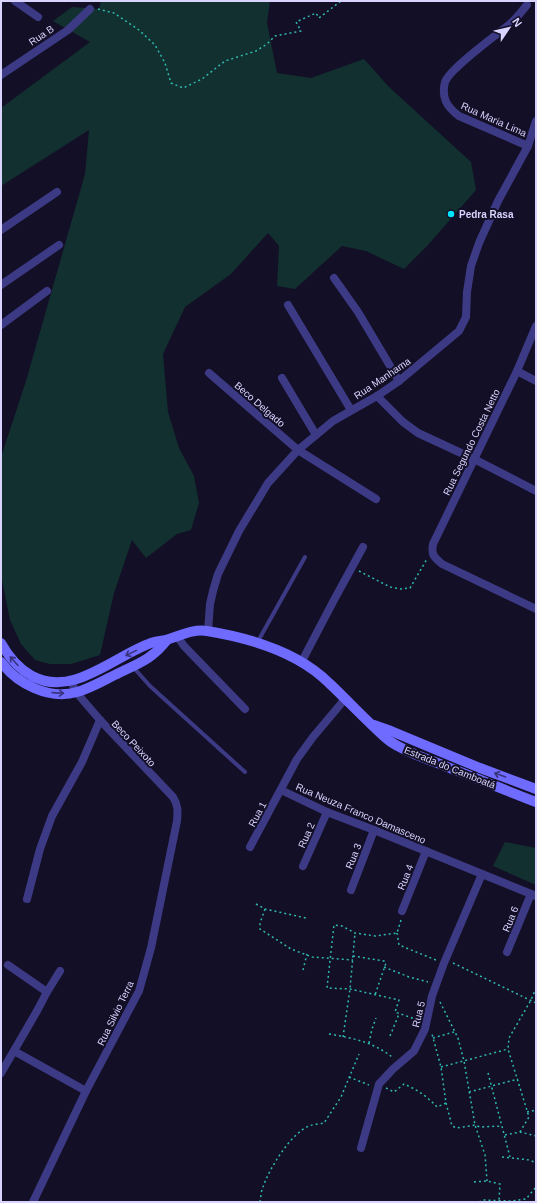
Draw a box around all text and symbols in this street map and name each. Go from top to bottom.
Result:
north arrow [489,8,529,48]
text: N [510,16,524,29]
street label: Rua B [27,23,56,48]
street label: Rua Maria Lima [459,100,529,139]
marker: Pedra Rasa [446,209,456,219]
place label: Pedra Rasa [459,209,514,220]
street label: Rua Manhama [352,355,413,401]
street label: Beco Delgado [232,380,287,429]
street label: Rua Segundo Costa Netto [441,387,502,497]
one-way arrow [125,650,137,657]
one-way arrow [9,656,19,666]
one-way arrow [51,690,64,697]
street label: Beco Peixoto [110,718,158,769]
street label: Estrada do Camboatá [403,744,497,791]
one-way arrow [493,771,506,778]
street label: Rua Neuza Franco Damasceno [294,781,428,846]
street label: Rua 1 [246,799,269,829]
street label: Rua 2 [296,820,317,850]
street label: Rua 3 [343,841,364,871]
street label: Rua 4 [395,862,416,892]
street label: Rua 6 [500,904,521,934]
street label: Rua Silvio Terra [95,979,136,1047]
street label: Rua 5 [410,999,427,1028]

